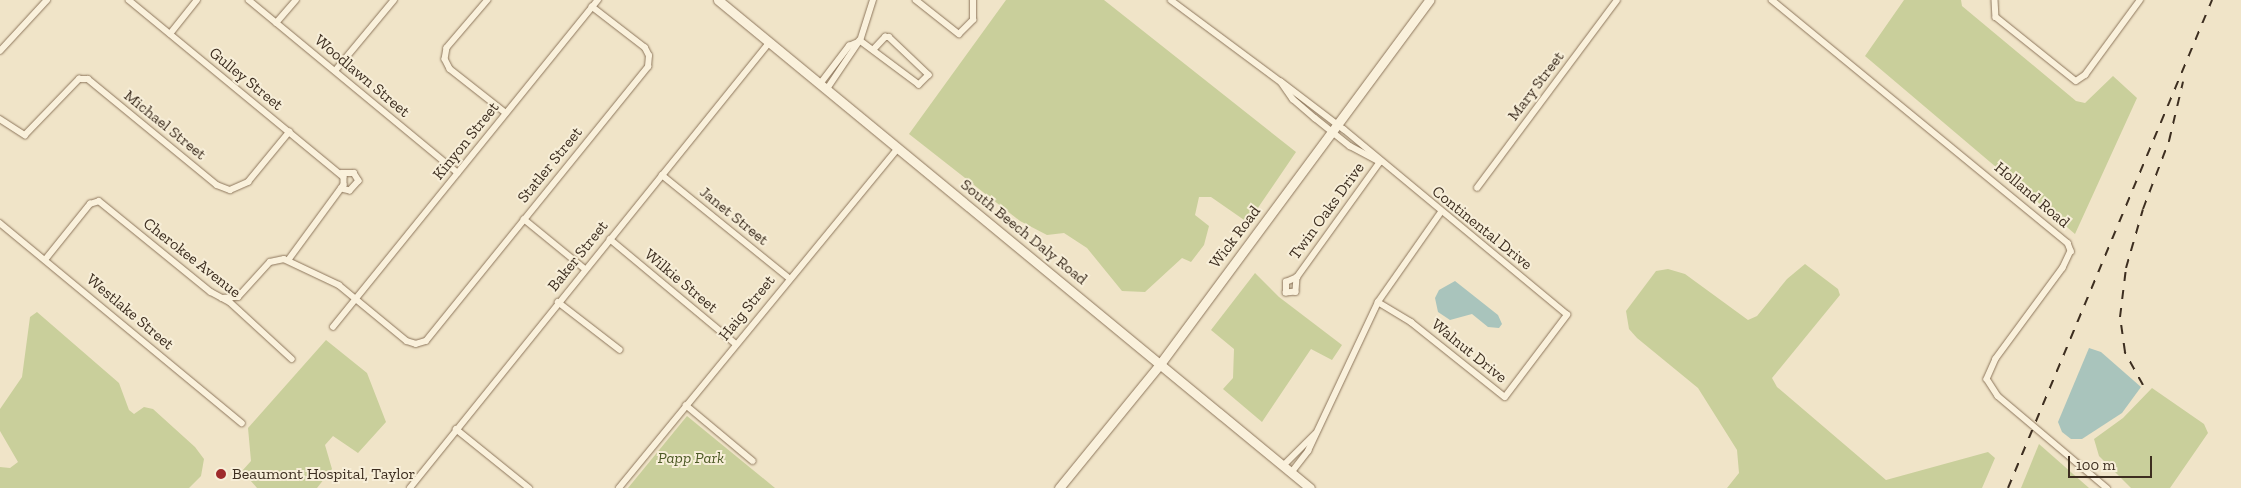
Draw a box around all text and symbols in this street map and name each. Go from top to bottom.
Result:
street label: Woodlawn Street [311,31,413,121]
street label: Gulley Street [205,43,287,115]
street label: Mary Street [1504,47,1568,125]
street label: Michael Street [120,86,210,164]
street label: Kinyon Street [429,98,503,184]
street label: Statler Street [513,123,587,207]
street label: Holland Road [1991,158,2073,232]
street label: Twin Oaks Drive [1285,159,1369,263]
street label: South Beech Daly Road [957,175,1091,289]
street label: Janet Street [696,182,772,250]
street label: Continental Drive [1428,182,1536,274]
street label: Wick Road [1205,202,1265,272]
street label: Cherokee Avenue [139,214,245,302]
street label: Baker Street [544,217,612,295]
street label: Wilkie Street [641,245,721,317]
street label: Westlake Street [82,270,178,354]
street label: Haig Street [715,271,779,345]
street label: Walnut Drive [1427,315,1511,387]
scale bar [2071,446,2155,478]
park label: Papp Park [658,448,724,468]
text: 100 m [2076,456,2115,474]
place label: Beaumont Hospital, Taylor [232,464,416,484]
marker: Beaumont Hospital, Taylor [214,467,228,481]

